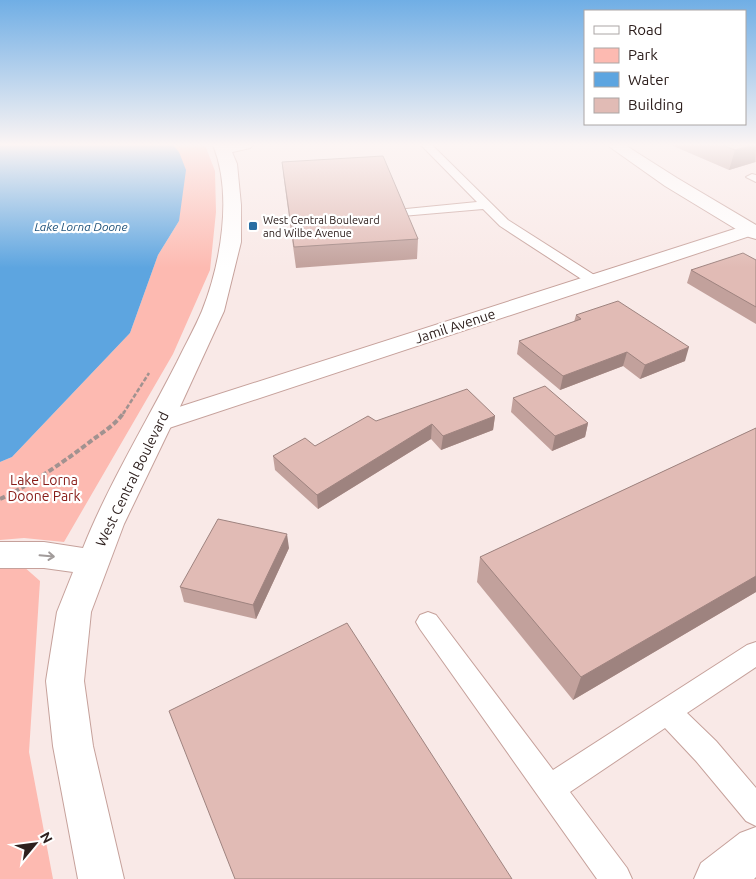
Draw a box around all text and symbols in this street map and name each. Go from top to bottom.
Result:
legend [584,10,746,125]
text: Road [628,21,663,38]
text: Park [628,46,658,63]
text: Water [628,71,669,88]
text: Building [628,96,683,113]
place label: West Central Boulevard and Wilbe Avenue [263,214,380,239]
water label: Lake Lorna Doone [34,220,128,233]
marker: West Central Boulevard and Wilbe Avenue [247,220,259,232]
street label: Jamil Avenue [413,305,497,347]
street label: West Central Boulevard [92,409,172,549]
park label: Lake Lorna Doone Park [7,472,81,504]
one-way arrow [39,551,55,561]
north arrow [10,819,60,869]
text: N [37,829,56,846]

